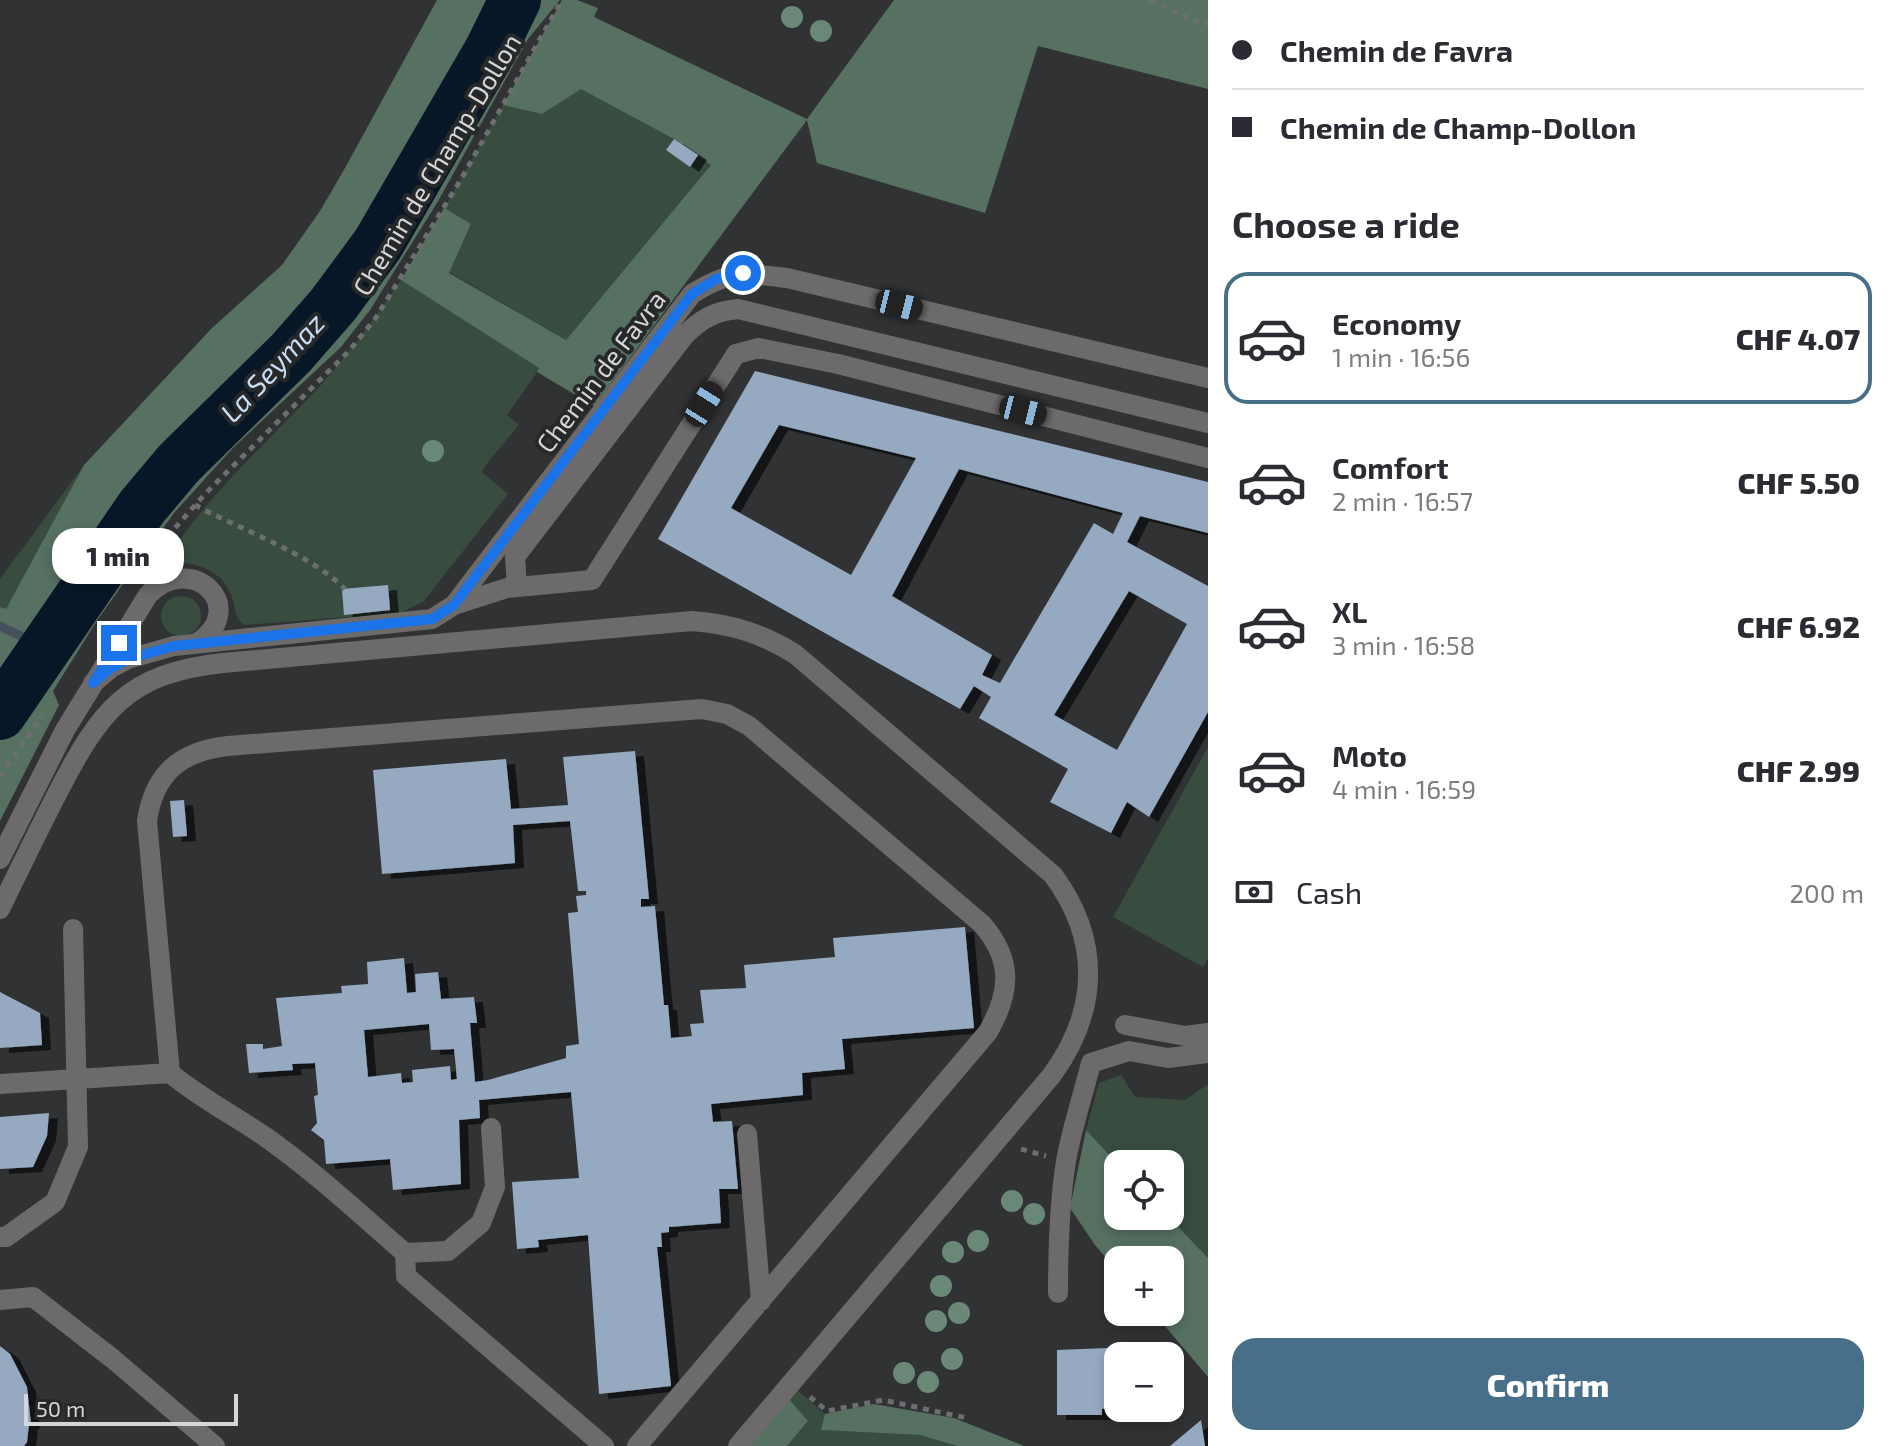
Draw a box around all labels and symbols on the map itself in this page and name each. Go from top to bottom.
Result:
street label: Chemin de Champ-Dollon [346,28,526,300]
route start [725,255,761,291]
street label: Chemin de Favra [529,284,671,458]
car [873,288,925,322]
water label: La Seymaz [213,305,331,429]
car [681,377,727,431]
car [997,394,1049,428]
callout: 1 min [53,527,185,583]
route end [101,625,137,661]
scale bar [24,1390,238,1426]

